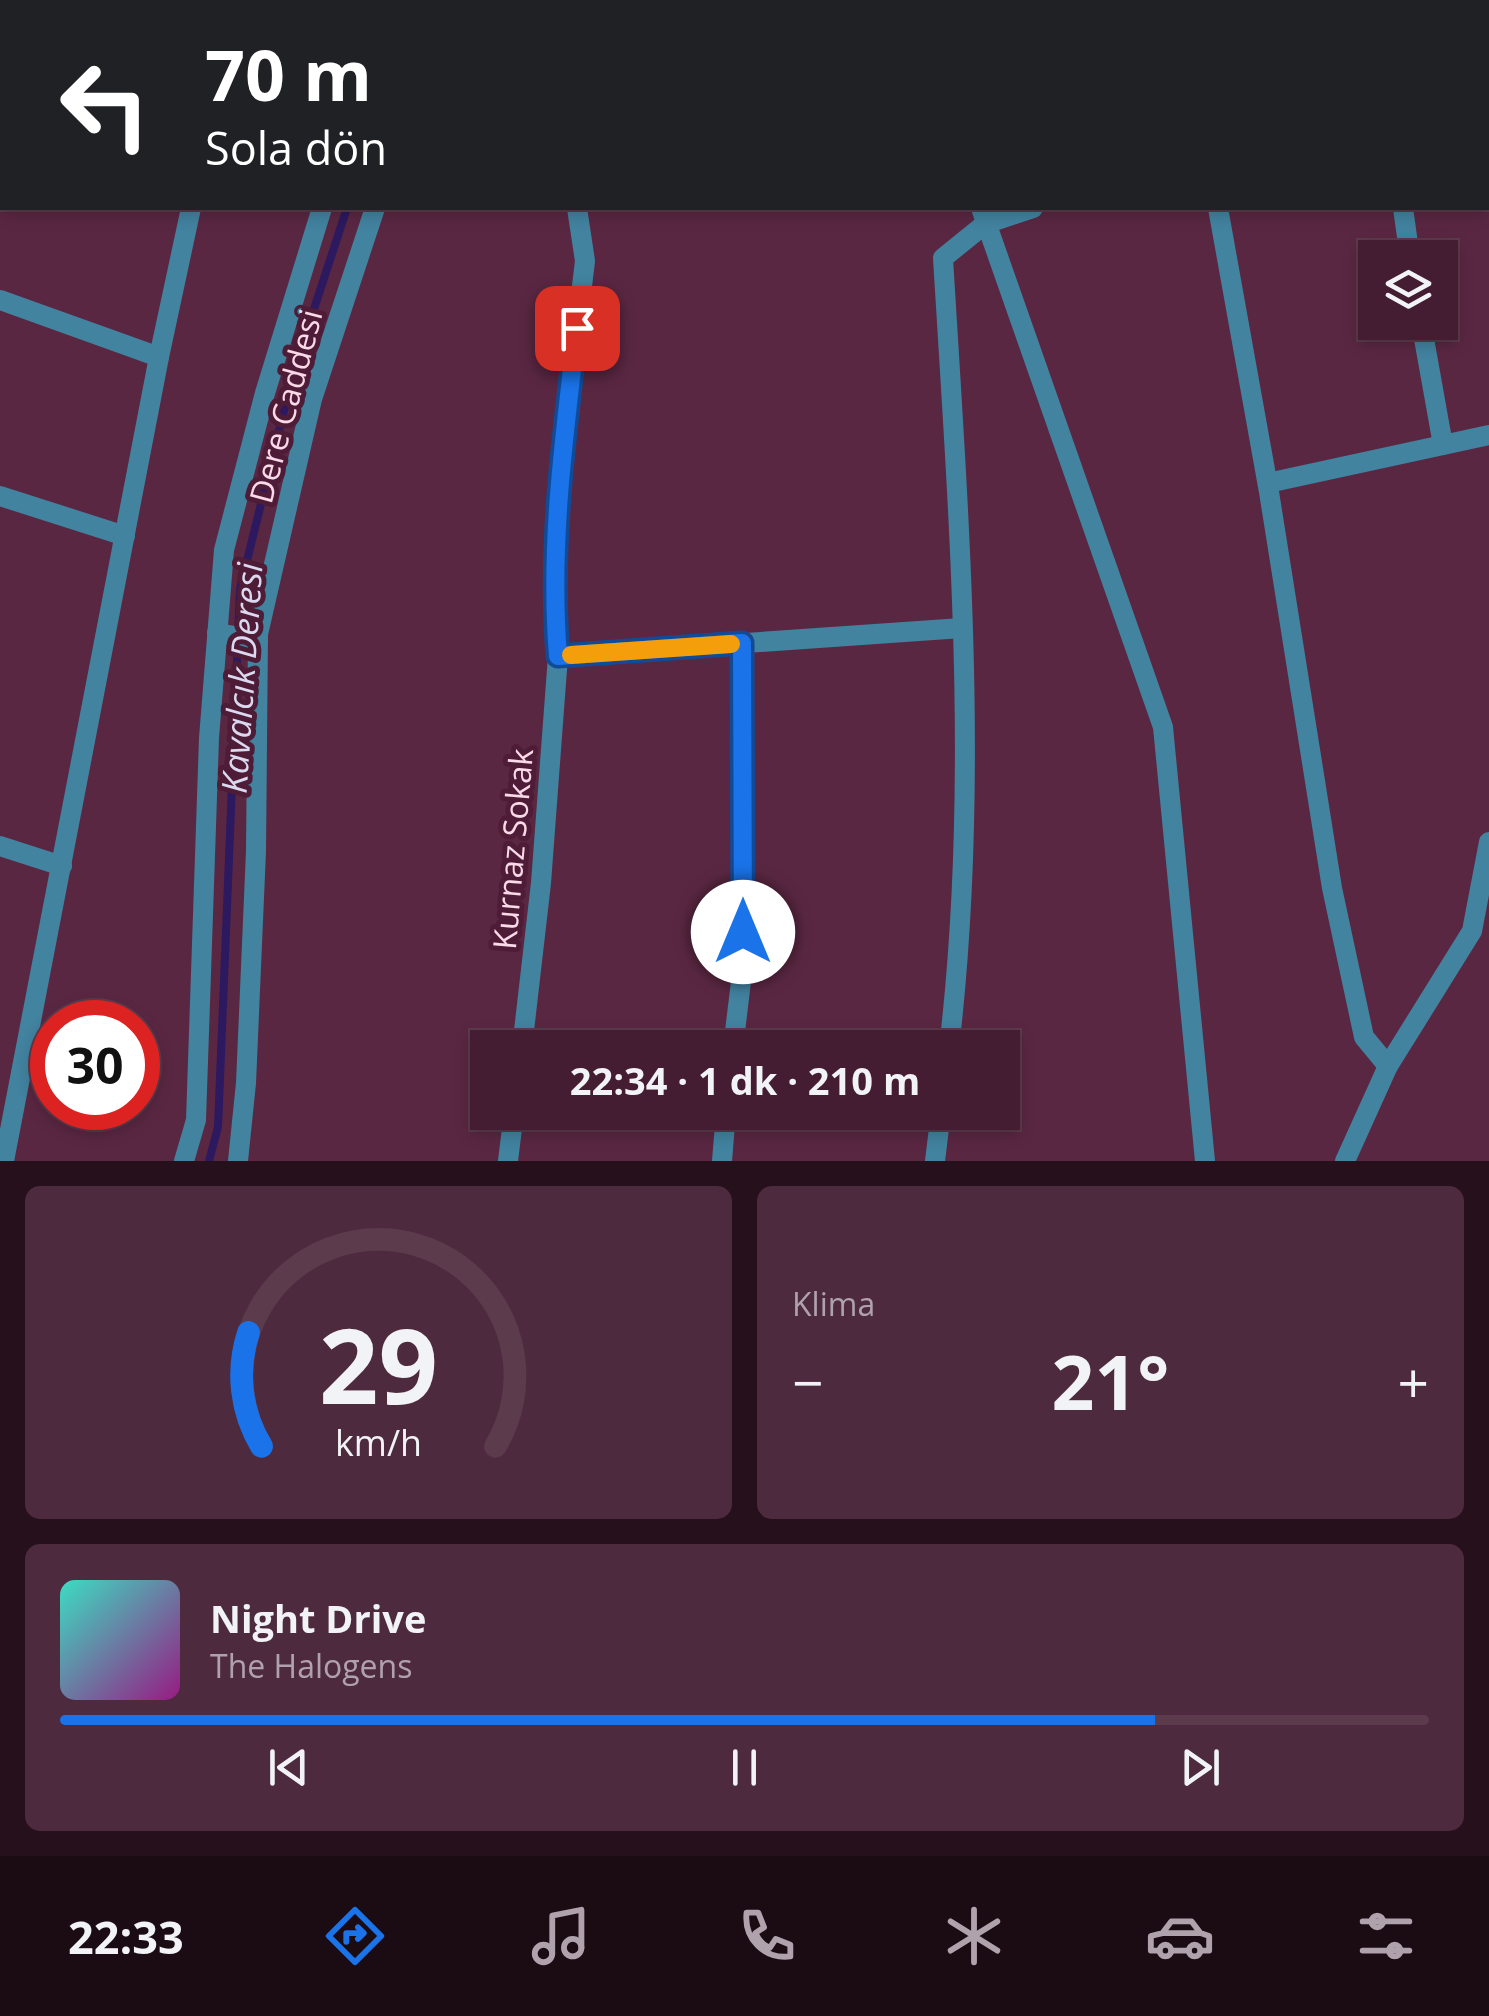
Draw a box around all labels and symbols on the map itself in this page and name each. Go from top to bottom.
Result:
pin [535,286,620,371]
street label: Dere Caddesi [238,304,332,508]
water label: Kavalcık Deresi [209,560,273,795]
street label: Kurnaz Sokak [482,747,542,951]
position arrow [691,880,795,984]
speed limit sign: 30 [30,1000,160,1130]

